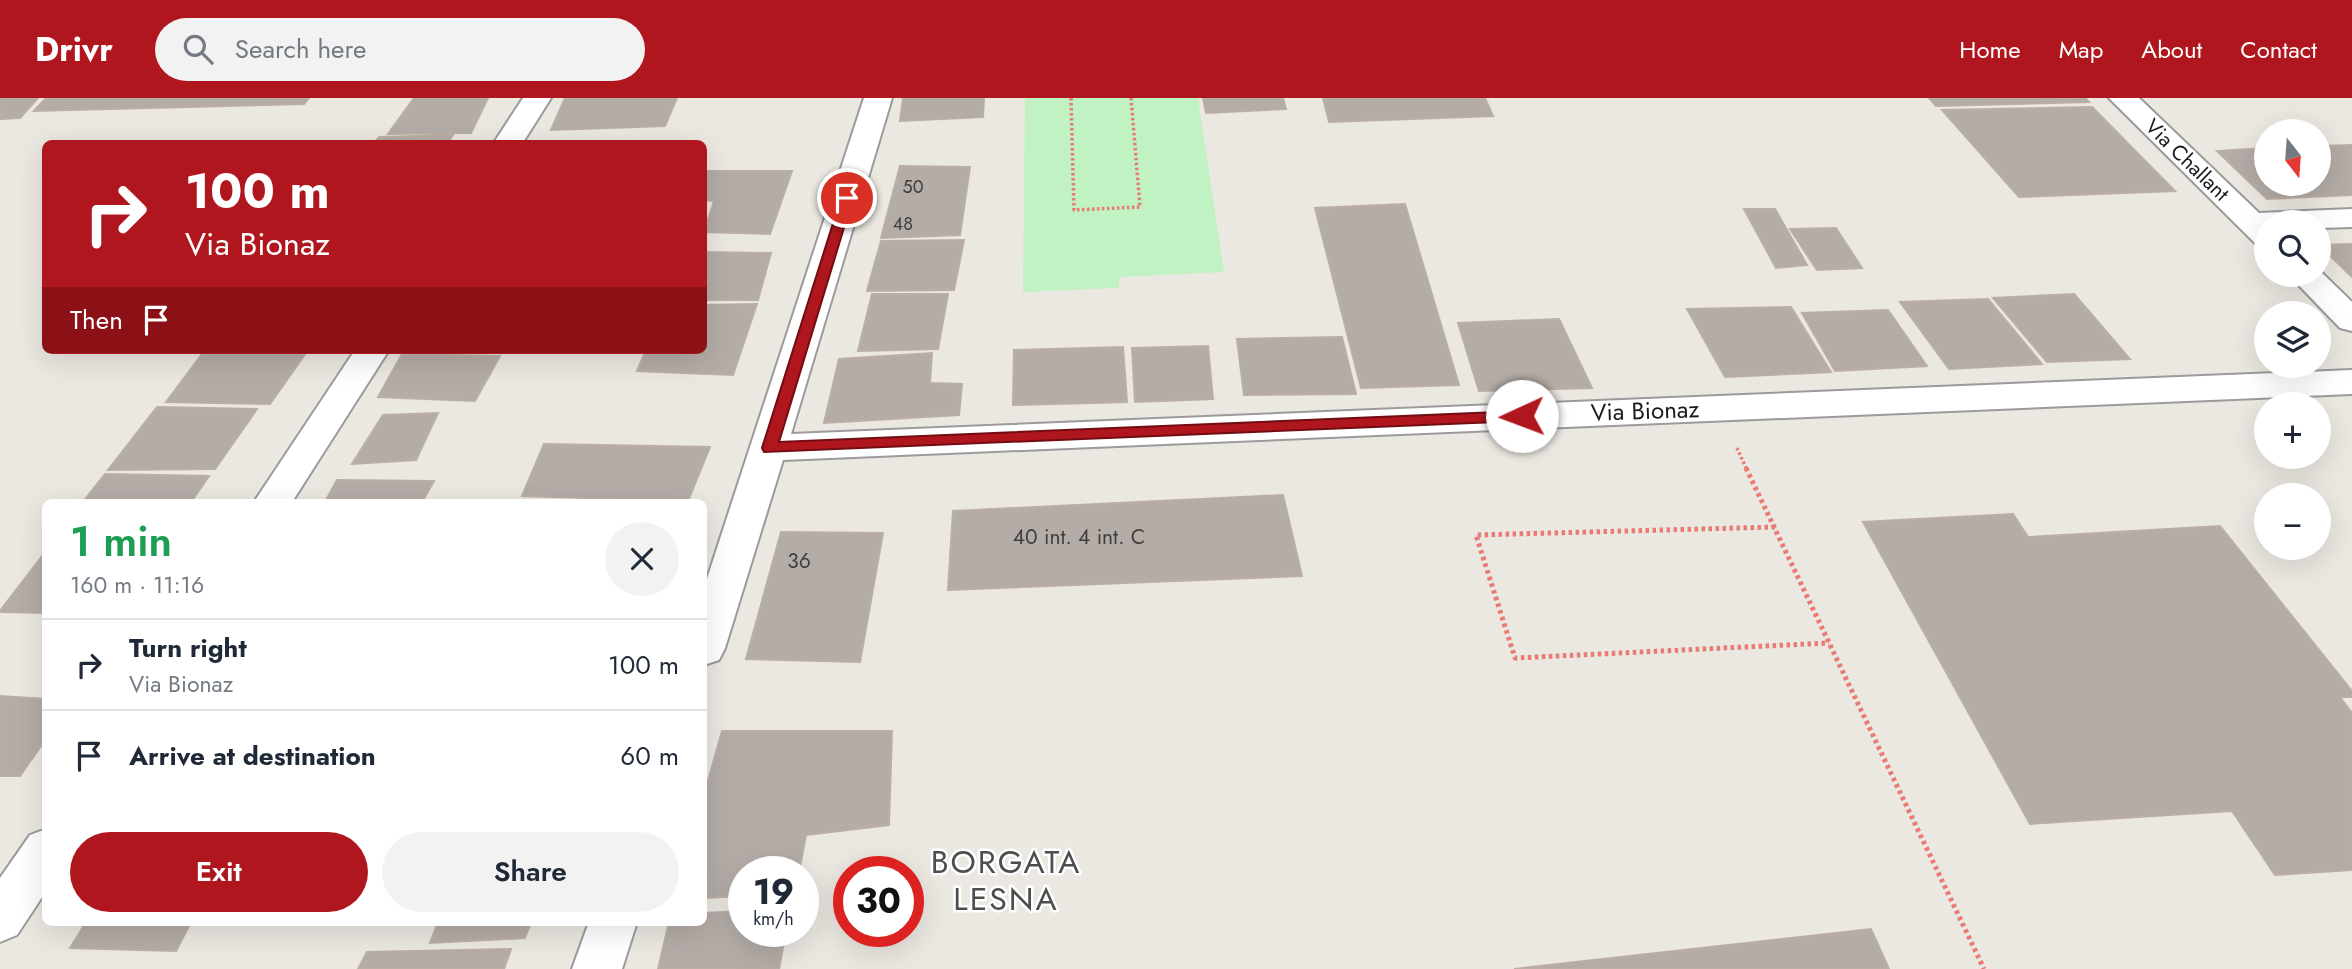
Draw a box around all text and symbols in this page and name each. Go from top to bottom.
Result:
search box [155,18,645,81]
text: Drivr [35,26,113,73]
icon: search [179,30,217,68]
text: Search here [235,30,366,68]
text: Home [1959,32,2021,67]
text: Map [2059,32,2103,67]
text: About [2141,32,2202,67]
text: Contact [2240,32,2317,67]
street label: Via Challant [2138,112,2236,208]
north arrow [2254,119,2331,196]
map controls [2254,119,2331,560]
text: 100 m [185,156,330,226]
icon: right [70,168,161,259]
pin [817,168,877,228]
house number: 50 [903,174,924,200]
icon: arrive [828,179,866,217]
button: search [2254,210,2331,287]
house number: 48 [893,211,913,237]
text: Via Bionaz [185,221,330,267]
text: Then [70,301,123,339]
icon: arrive [137,301,175,339]
button: layers [2254,301,2331,378]
position arrow [1485,379,1559,453]
street label: Via Bionaz [1590,391,1700,430]
button: + [2254,392,2331,469]
button: − [2254,483,2331,560]
text: 1 min [70,511,172,572]
button: close [605,522,679,596]
house number: 40 int. 4 int. C [1013,522,1145,552]
house number: 36 [787,546,811,576]
text: 160 m · 11:16 [70,568,204,602]
text: Turn right [129,629,247,667]
icon: right [70,646,108,684]
text: 100 m [608,646,679,684]
text: Via Bionaz [129,667,233,701]
icon: arrive [70,737,108,775]
text: Arrive at destination [129,737,376,775]
text: 60 m [620,737,679,775]
button: Exit [70,832,368,912]
button: Share [382,832,679,912]
district label: BORGATA LESNA [931,839,1081,922]
speed limit sign: 30 [833,856,924,947]
text: 19 [753,867,794,917]
text: km/h [753,906,794,932]

